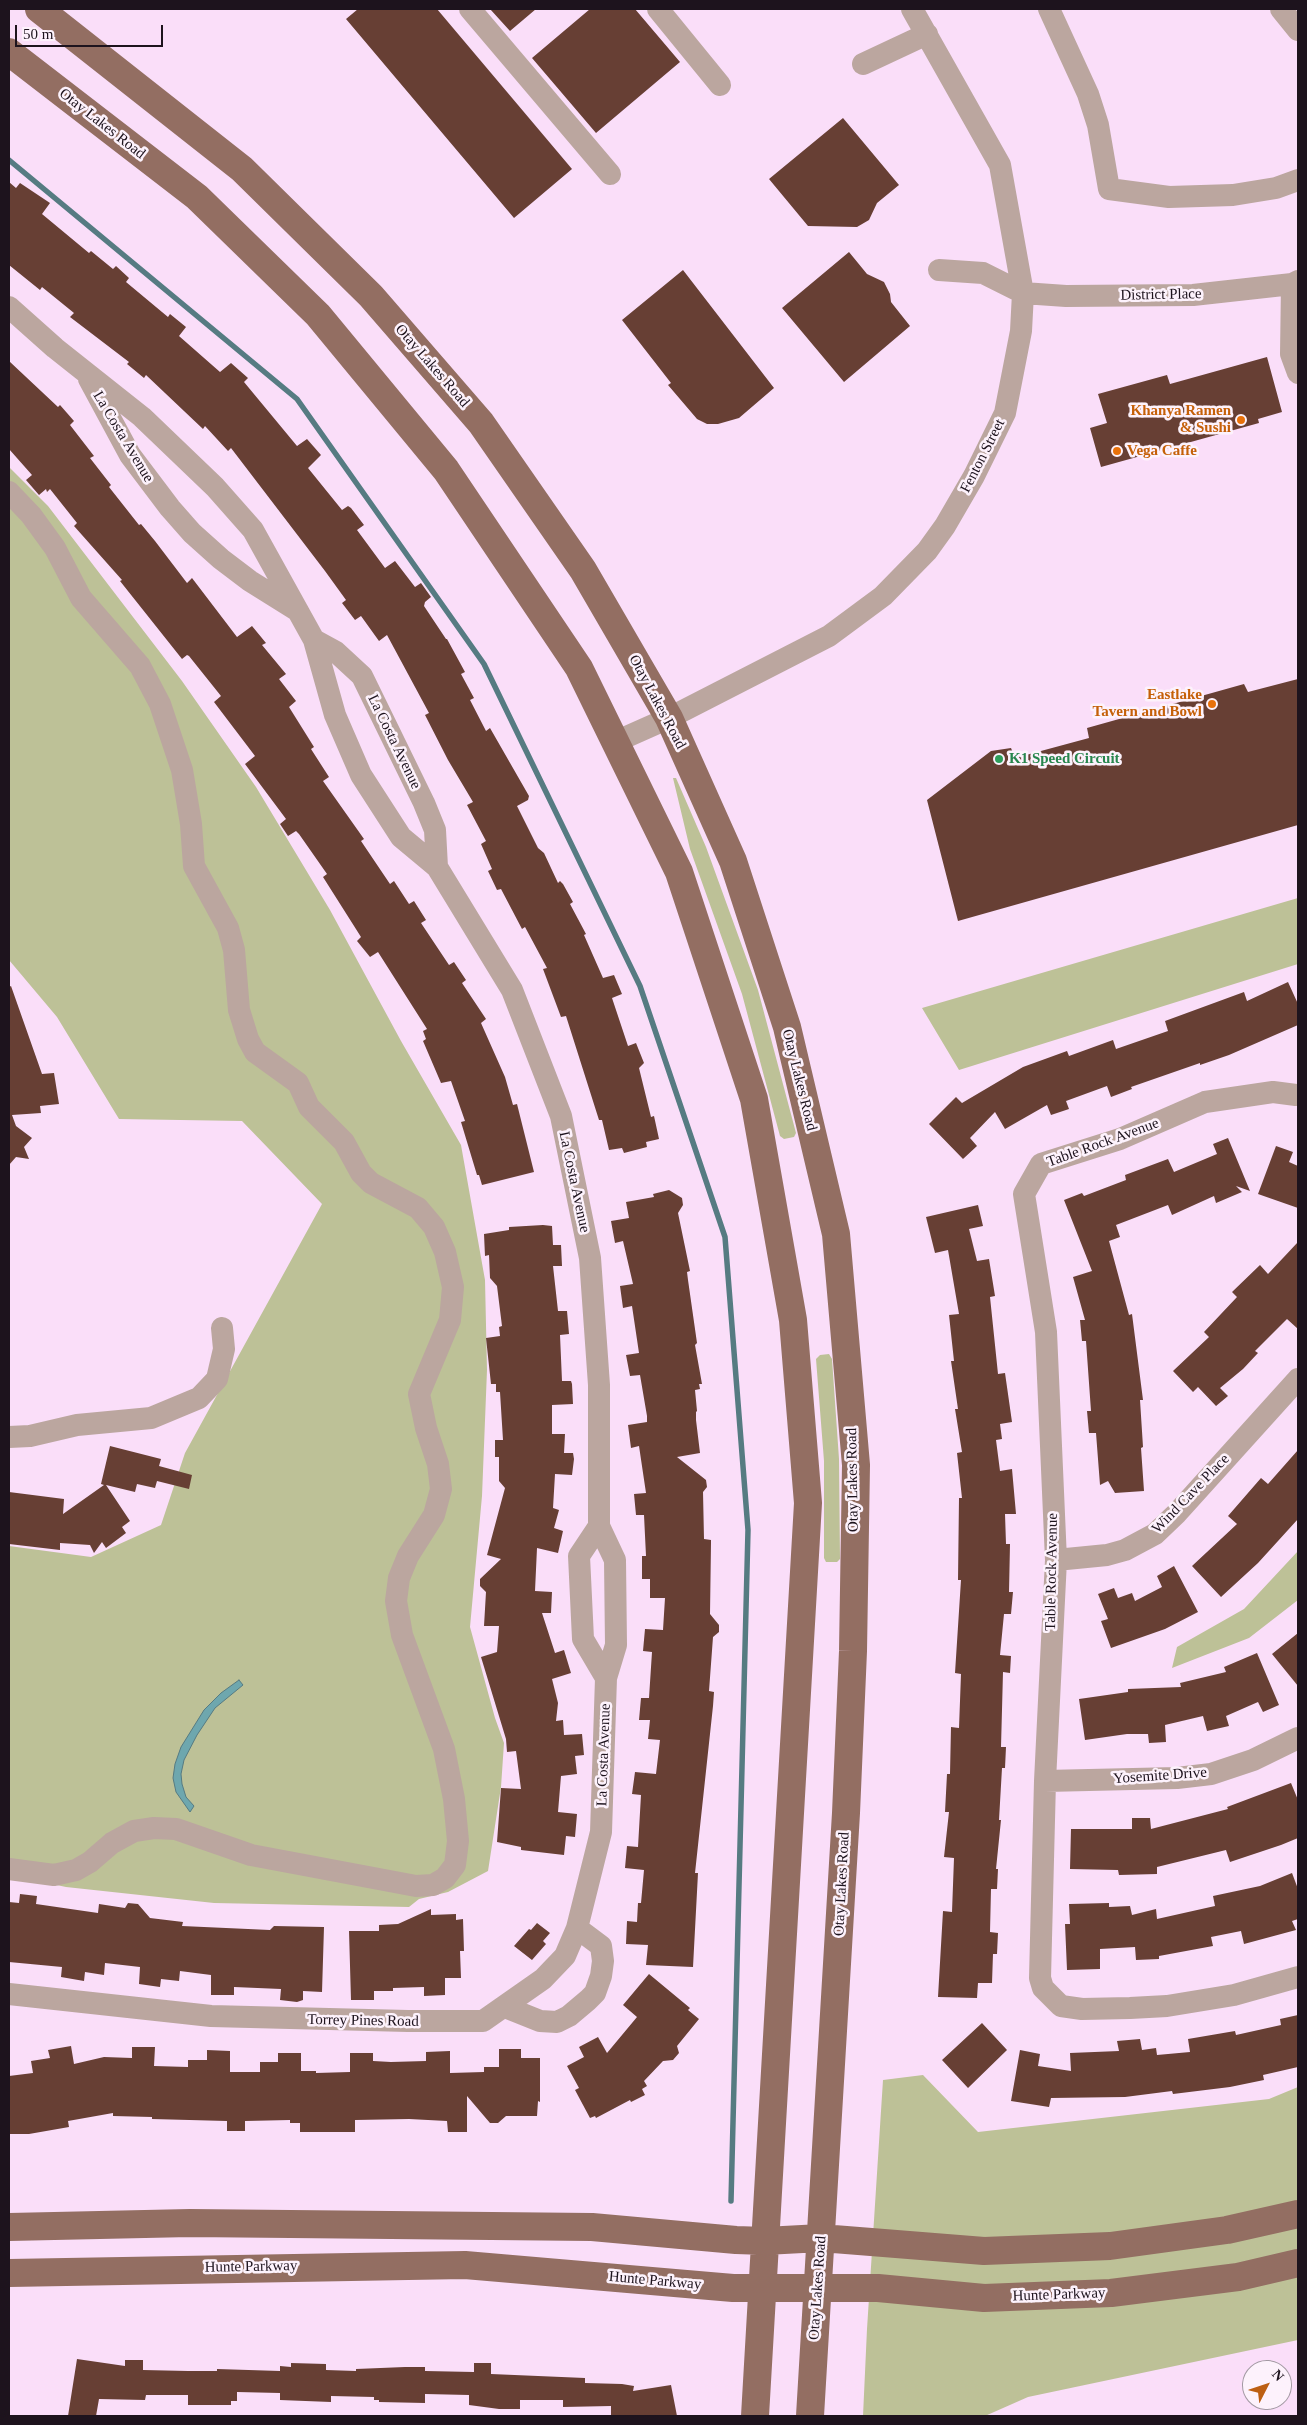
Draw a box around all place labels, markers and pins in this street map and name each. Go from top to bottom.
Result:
place label: Khanya Ramen & Sushi [1131,402,1231,437]
marker: Khanya Ramen & Sushi [1235,414,1247,426]
place label: Vega Caffe [1127,442,1197,460]
marker: Vega Caffe [1111,445,1123,457]
place label: Eastlake Tavern and Bowl [1093,686,1202,721]
marker: Eastlake Tavern and Bowl [1206,698,1218,710]
place label: K1 Speed Circuit [1009,750,1120,768]
marker: K1 Speed Circuit [993,753,1005,765]

